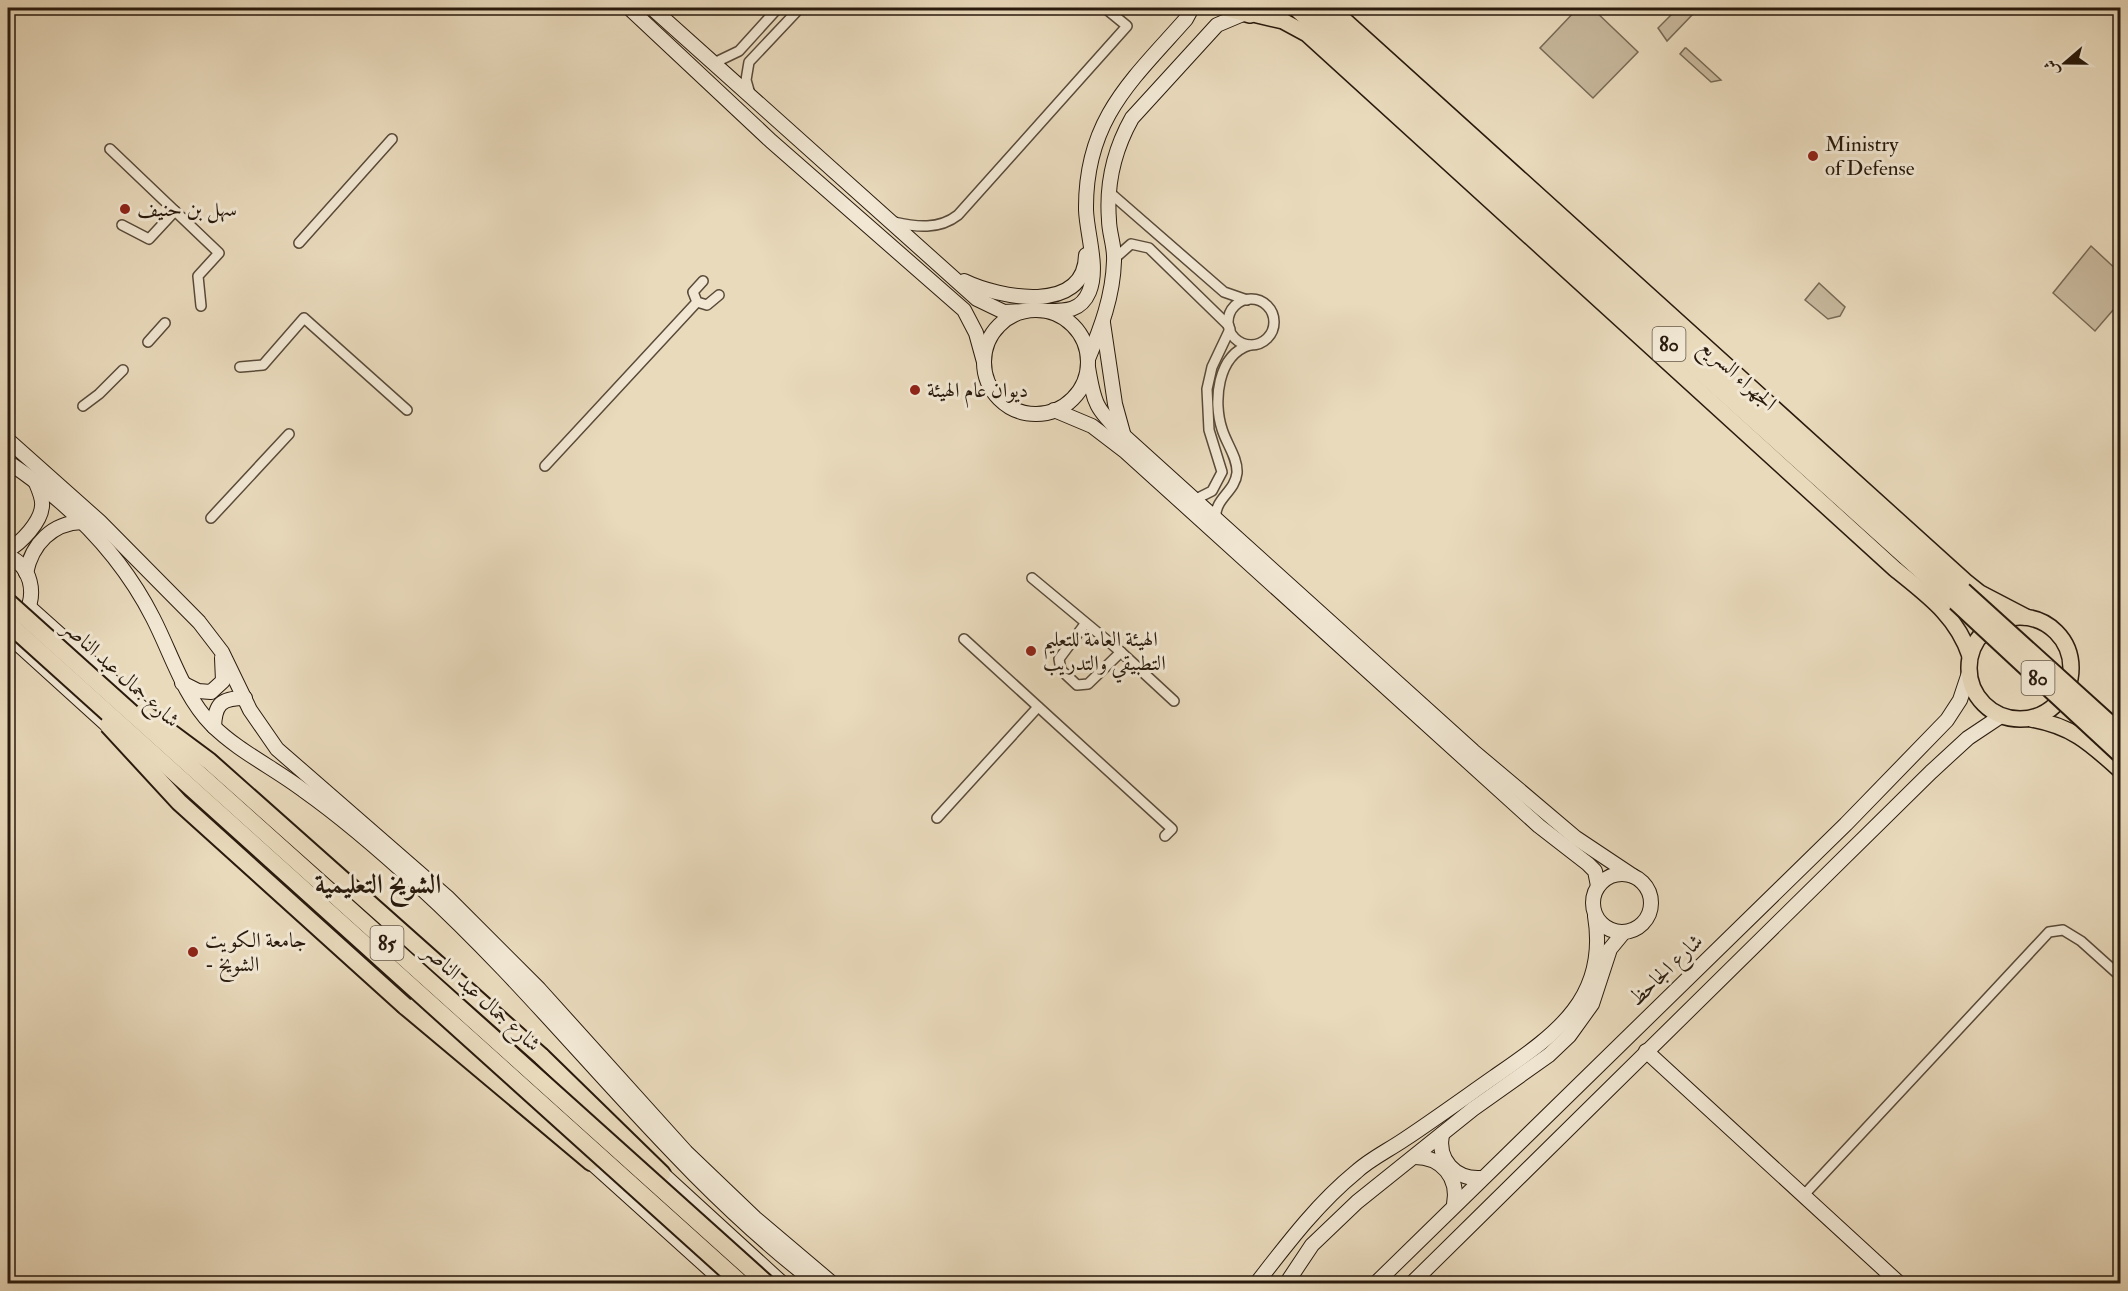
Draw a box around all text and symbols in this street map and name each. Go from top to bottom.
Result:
north arrow [2035,33,2095,93]
text: ش [2040,57,2064,79]
place label: Ministry of Defense [1825,131,1915,182]
marker: Ministry of Defense [1806,149,1820,163]
place label: سهل بن حنيف [137,196,237,224]
marker: سهل بن حنيف [118,202,132,216]
road number: 80 [1652,327,1686,361]
street label: الجهراء السريع [1690,333,1782,421]
place label: ديوان عام الهيئة [927,377,1028,408]
marker: ديوان عام الهيئة [908,383,922,397]
street label: شارع جمال عبد الناصر [53,613,185,737]
place label: الهيئة العامة للتعليم التطبيقي والتدريب [1043,626,1166,683]
marker: الهيئة العامة للتعليم التطبيقي والتدريب [1024,644,1038,658]
road number: 80 [2022,661,2054,695]
district label: الشويخ التعليمية [315,868,441,907]
road number: 85 [370,926,404,960]
place label: جامعة الكويت - الشويخ [205,927,307,982]
street label: شارع الجاحظ [1623,928,1712,1015]
street label: شارع جمال عبد الناصر [414,937,546,1061]
marker: جامعة الكويت - الشويخ [186,945,200,959]

